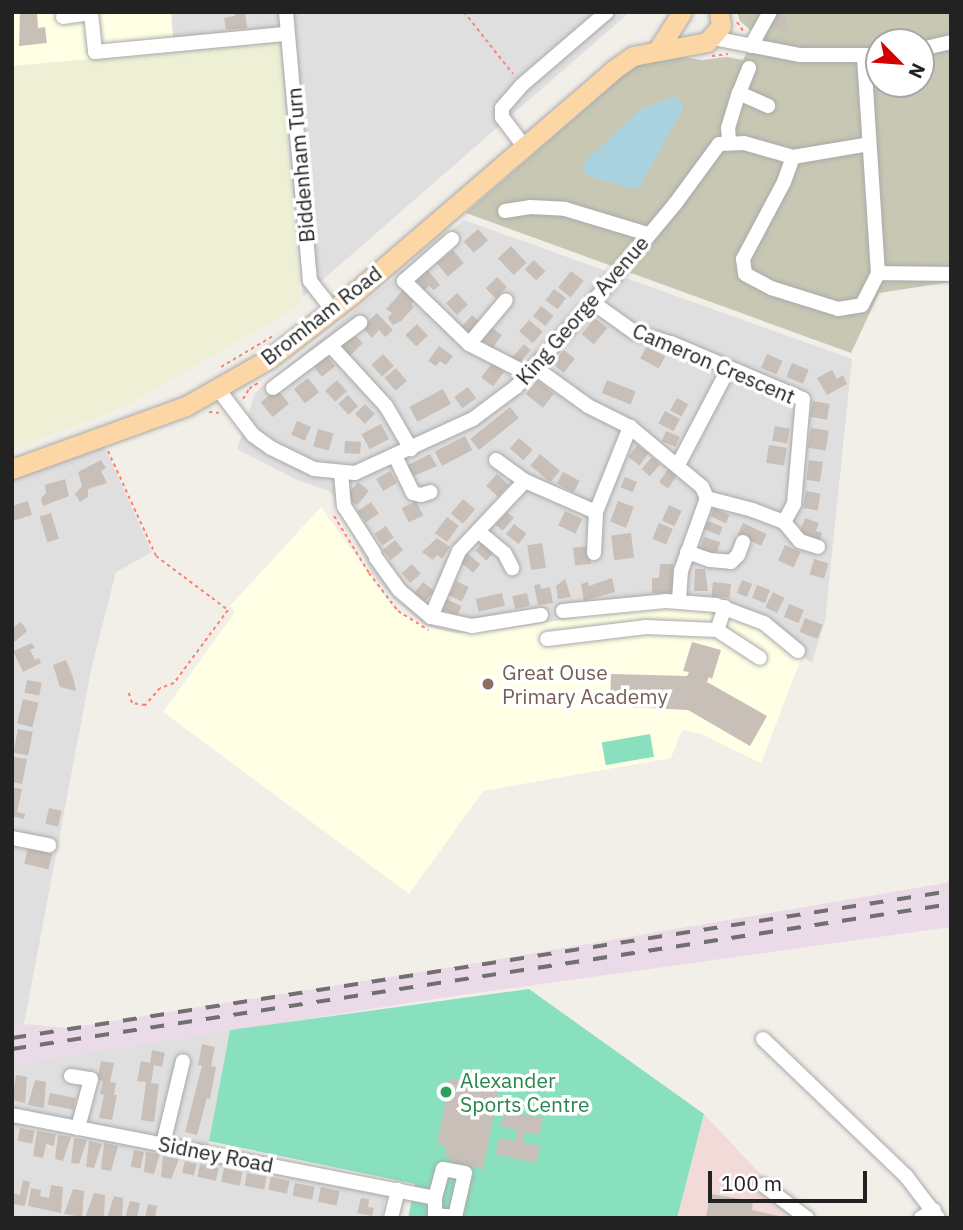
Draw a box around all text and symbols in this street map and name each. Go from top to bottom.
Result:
north arrow [865,28,935,98]
text: N [903,60,931,82]
street label: Biddenham Turn [281,86,319,244]
street label: King George Avenue [510,230,654,390]
street label: Bromham Road [256,260,386,370]
street label: Cameron Crescent [629,317,799,409]
place label: Great Ouse Primary Academy [502,659,668,709]
marker: Great Ouse Primary Academy [480,676,496,692]
place label: Alexander Sports Centre [460,1067,589,1117]
marker: Alexander Sports Centre [438,1084,454,1100]
street label: Sidney Road [156,1130,276,1178]
scale bar [711,1156,870,1200]
text: 100 m [721,1169,782,1197]

